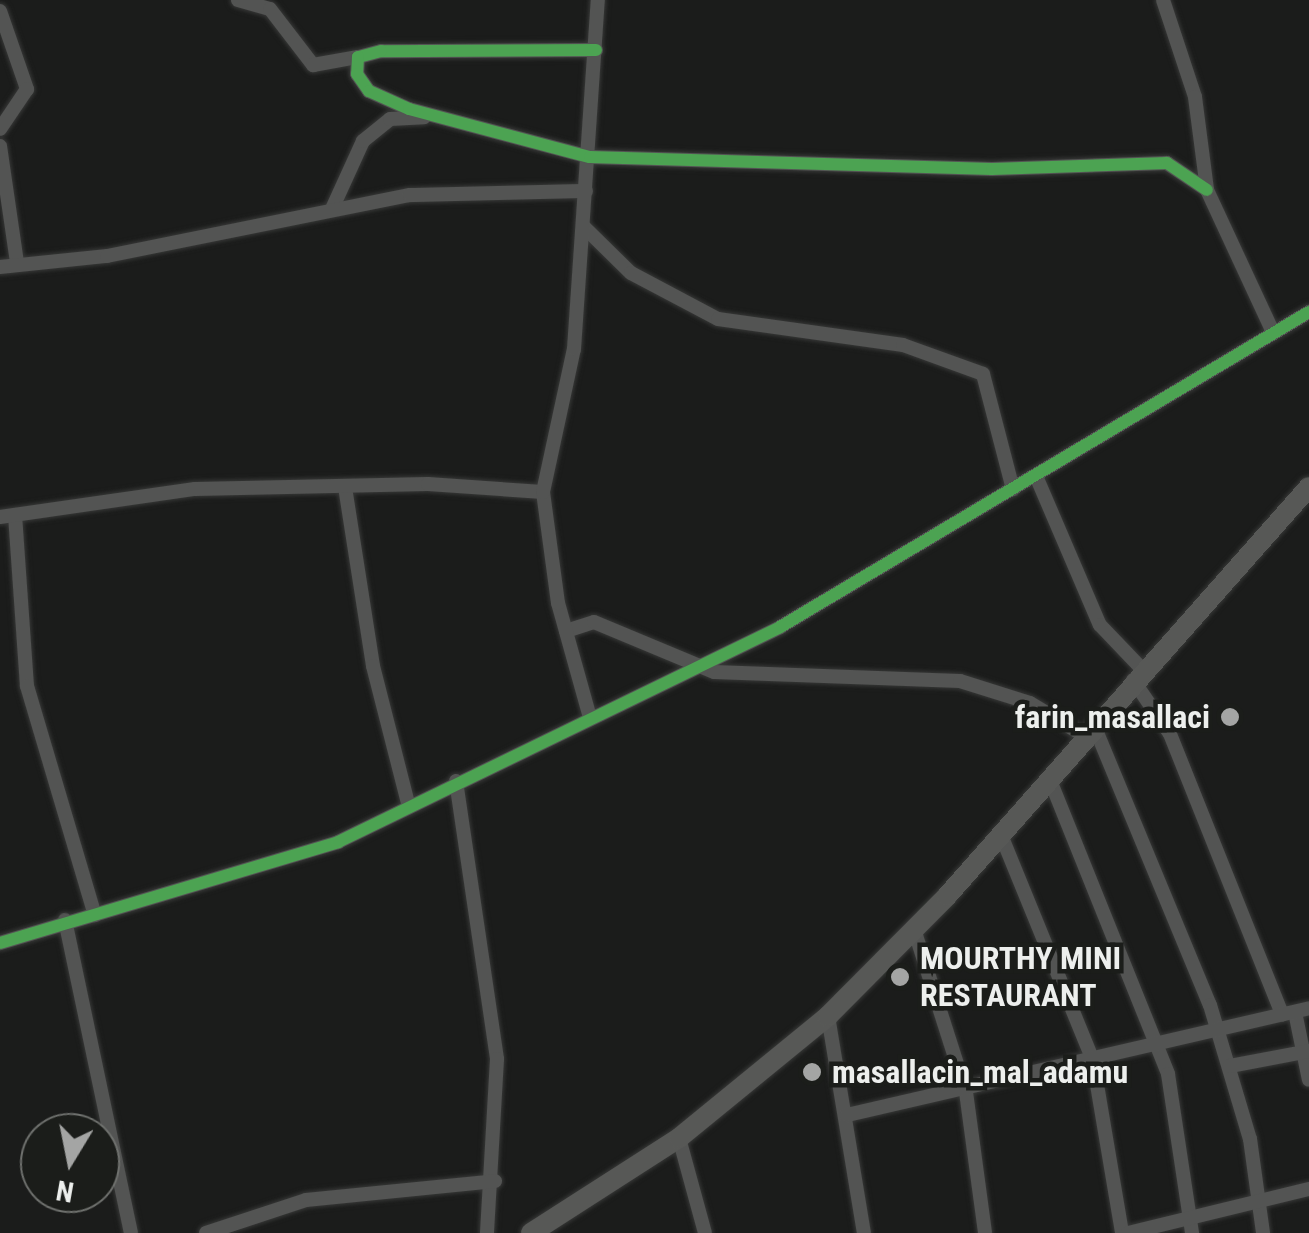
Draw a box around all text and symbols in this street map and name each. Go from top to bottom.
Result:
place label: farin_masallaci [1015,698,1210,736]
marker: farin_masallaci [1219,706,1241,728]
place label: MOURTHY MINI RESTAURANT [920,940,1121,1015]
marker: MOURTHY MINI RESTAURANT [889,966,911,988]
place label: masallacin_mal_adamu [832,1053,1128,1091]
marker: masallacin_mal_adamu [801,1061,823,1083]
north arrow [20,1113,120,1213]
text: N [54,1173,76,1209]

